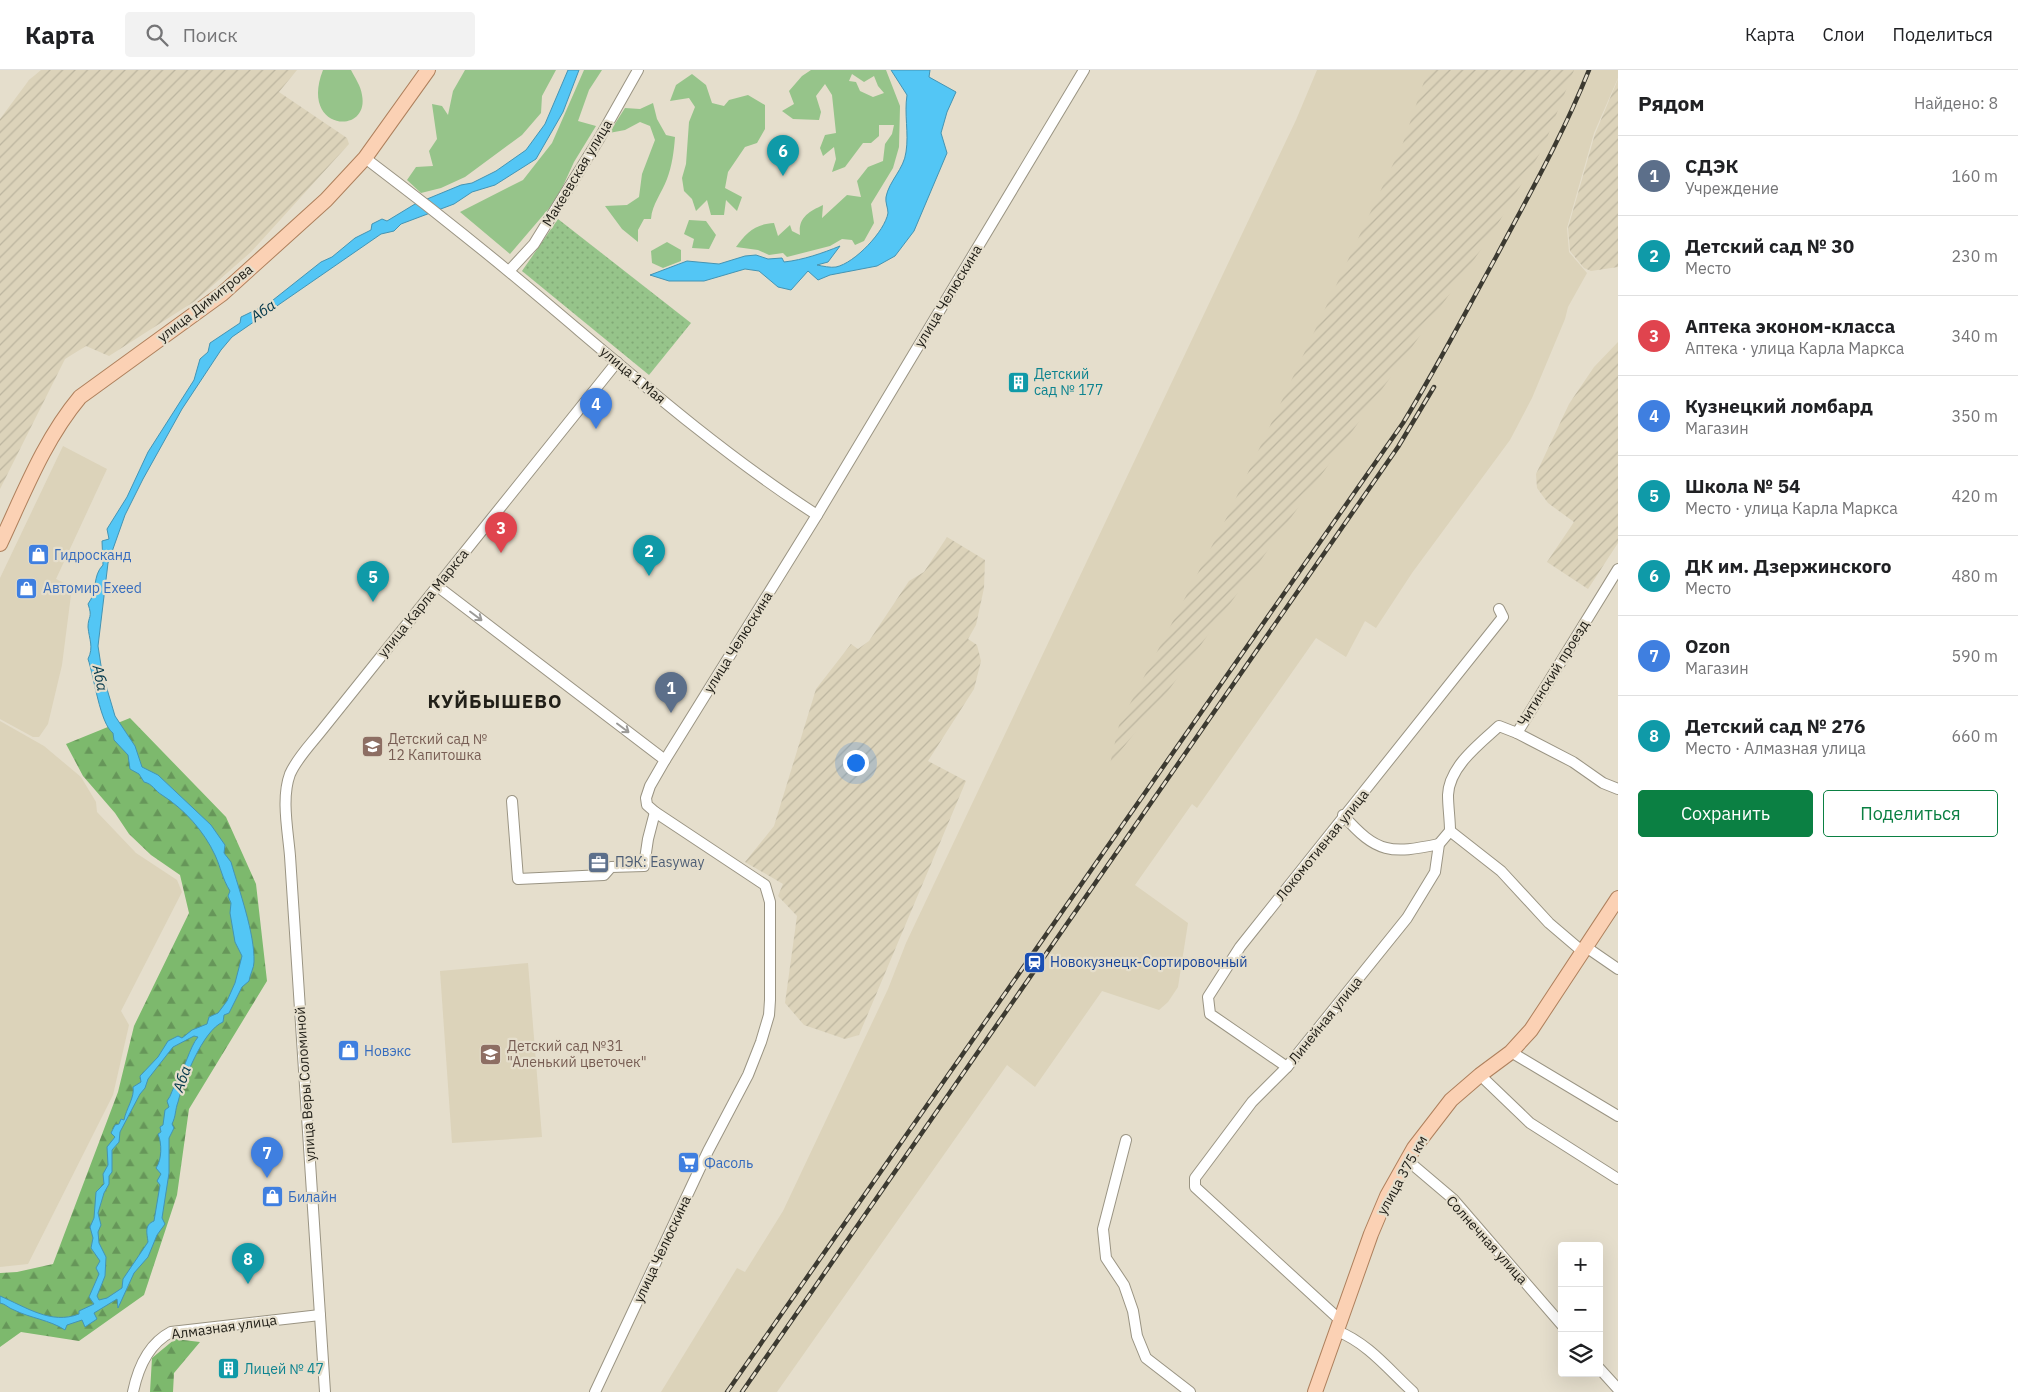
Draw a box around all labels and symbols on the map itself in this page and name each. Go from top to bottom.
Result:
street label: Макеевская улица [538,116,616,230]
pin: 6 [767,135,799,176]
street label: улица Челюскина [910,241,986,350]
street label: улица Димитрова [154,260,257,346]
water label: Аба [246,295,279,326]
street label: улица 1 Мая [597,342,669,408]
place label: Детский сад № 177 [1034,365,1103,399]
building icon: Детский сад № 177 [1006,370,1030,394]
pin: 4 [580,388,612,429]
pin: 3 [485,512,517,553]
pin: 2 [633,535,665,576]
shop icon: Гидросканд [26,543,50,567]
street label: улица Карла Маркса [374,545,473,661]
place label: Гидросканд [54,546,131,564]
pin: 5 [357,561,389,602]
shop icon: Автомир Exeed [15,576,39,600]
place label: Автомир Exeed [43,579,142,597]
street label: улица Челюскина [700,587,777,696]
one-way arrow [469,610,482,621]
street label: Читинский проезд [1513,617,1593,729]
water label: Аба [88,662,113,693]
pin: 1 [655,672,687,713]
district label: КУЙБЫШЕВО [427,689,563,713]
one-way arrow [616,723,630,733]
place label: Детский сад № 12 Капитошка [388,730,487,764]
school or university icon: Детский сад № 12 Капитошка [360,735,384,759]
your location [843,750,869,776]
street label: Локомотивная улица [1272,785,1373,904]
office icon: ПЭК: Easyway [587,850,611,874]
place label: ПЭК: Easyway [615,853,704,871]
station icon: Новокузнецк-Сортировочный [1022,950,1046,974]
place label: Новокузнецк-Сортировочный [1050,953,1247,971]
street label: Линейная улица [1284,972,1366,1067]
street label: улица Веры Соломиной [291,1006,319,1162]
place label: Детский сад №31 "Аленький цветочек" [507,1037,647,1071]
shop icon: Новэкс [336,1039,360,1063]
place label: Новэкс [364,1042,411,1060]
school or university icon: Детский сад №31 "Аленький цветочек" [479,1042,503,1066]
water label: Аба [168,1063,195,1095]
street label: улица 375 км [1373,1132,1431,1218]
pin: 7 [251,1137,283,1178]
supermarket icon: Фасоль [676,1151,700,1175]
place label: Фасоль [704,1154,753,1172]
shop icon: Билайн [260,1185,284,1209]
place label: Билайн [288,1188,337,1206]
street label: улица Челюскина [629,1192,695,1306]
street label: Солнечная улица [1442,1192,1532,1288]
pin: 8 [232,1243,264,1284]
street label: Алмазная улица [170,1311,279,1343]
building icon: Лицей № 47 [216,1357,240,1381]
place label: Лицей № 47 [244,1360,324,1378]

